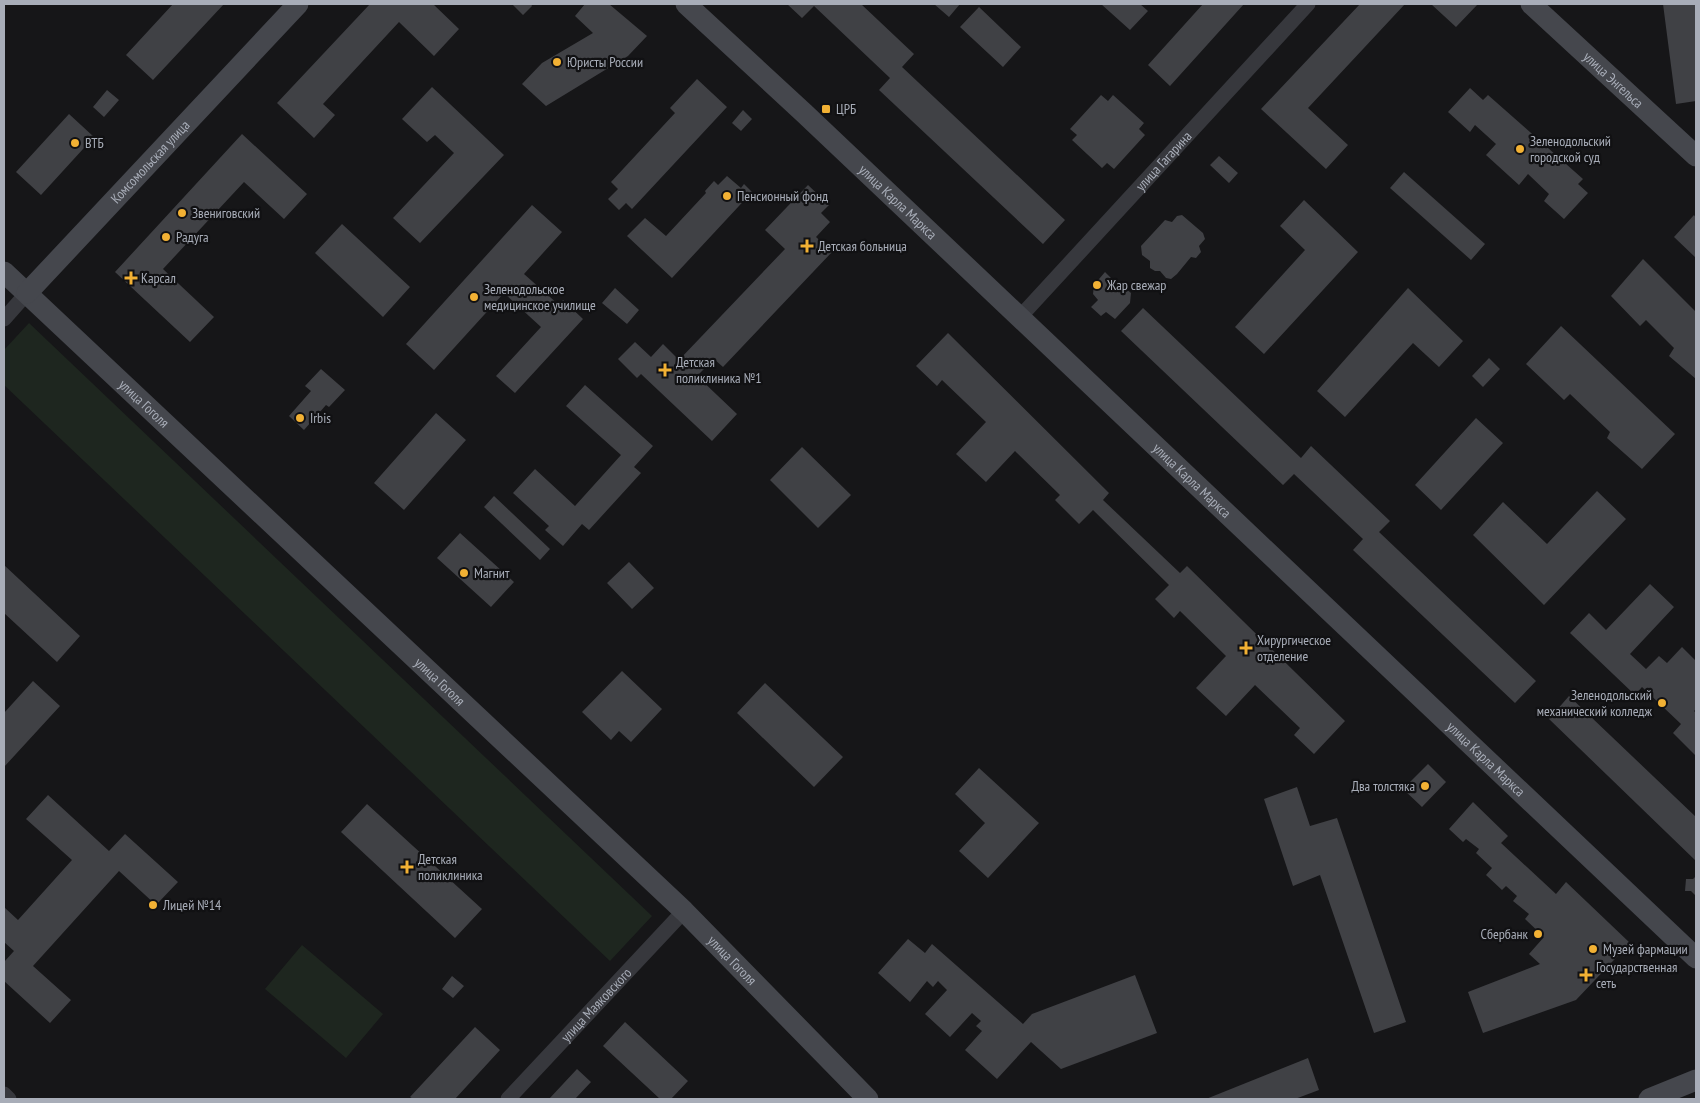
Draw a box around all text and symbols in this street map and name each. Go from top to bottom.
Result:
street label: улица Энгельса [1580,48,1647,112]
place label: Юристы России [567,53,643,71]
marker: Юристы России [551,56,563,68]
place label: ЦРБ [836,100,856,118]
marker: ЦРБ [820,103,832,115]
street label: Комсомольская улица [107,116,194,207]
street label: улица Гагарина [1132,127,1195,195]
place label: Зеленодольский городской суд [1530,132,1611,166]
place label: ВТБ [85,134,104,152]
marker: ВТБ [69,137,81,149]
marker: Зеленодольский городской суд [1514,143,1526,155]
street label: улица Карла Маркса [855,161,941,243]
place label: Пенсионный фонд [737,187,828,205]
marker: Пенсионный фонд [721,190,733,202]
place label: Звениговский [192,204,260,222]
marker: Звениговский [176,207,188,219]
place label: Радуга [176,228,209,246]
marker: Радуга [160,231,172,243]
place label: Детская больница [818,237,907,255]
marker: Детская больница [800,239,814,253]
place label: Карсал [141,269,176,287]
marker: Карсал [125,272,137,284]
place label: Жар свежар [1106,276,1166,294]
marker: Жар свежар [1091,279,1103,291]
place label: Зеленодольское медицинское училище [484,280,596,314]
marker: Зеленодольское медицинское училище [468,291,480,303]
place label: Детская поликлиника №1 [676,353,761,387]
marker: Детская поликлиника №1 [658,363,672,377]
street label: улица Гоголя [115,375,173,432]
place label: Irbis [310,409,331,427]
marker: Irbis [294,412,306,424]
street label: улица Карла Маркса [1149,439,1235,522]
place label: Магнит [474,564,510,582]
marker: Магнит [458,567,470,579]
place label: Хирургическое отделение [1257,631,1331,665]
marker: Хирургическое отделение [1239,641,1253,655]
street label: улица Гоголя [411,653,469,710]
place label: Зеленодольский механический колледж [1537,686,1652,720]
marker: Зеленодольский механический колледж [1656,697,1668,709]
street label: улица Карла Маркса [1443,718,1529,800]
place label: Два толстяка [1351,777,1415,795]
marker: Два толстяка [1419,780,1431,792]
place label: Детская поликлиника [418,850,483,884]
marker: Детская поликлиника [400,860,414,874]
place label: Лицей №14 [162,896,222,914]
marker: Лицей №14 [147,899,159,911]
place label: Сбербанк [1481,925,1529,943]
marker: Сбербанк [1532,928,1544,940]
street label: улица Гоголя [704,932,761,989]
place label: Музей фармации [1603,940,1688,958]
marker: Музей фармации [1587,943,1599,955]
place label: Государственная сеть [1596,958,1677,992]
street label: улица Маяковского [557,964,635,1046]
marker: Государственная сеть [1580,969,1592,981]

